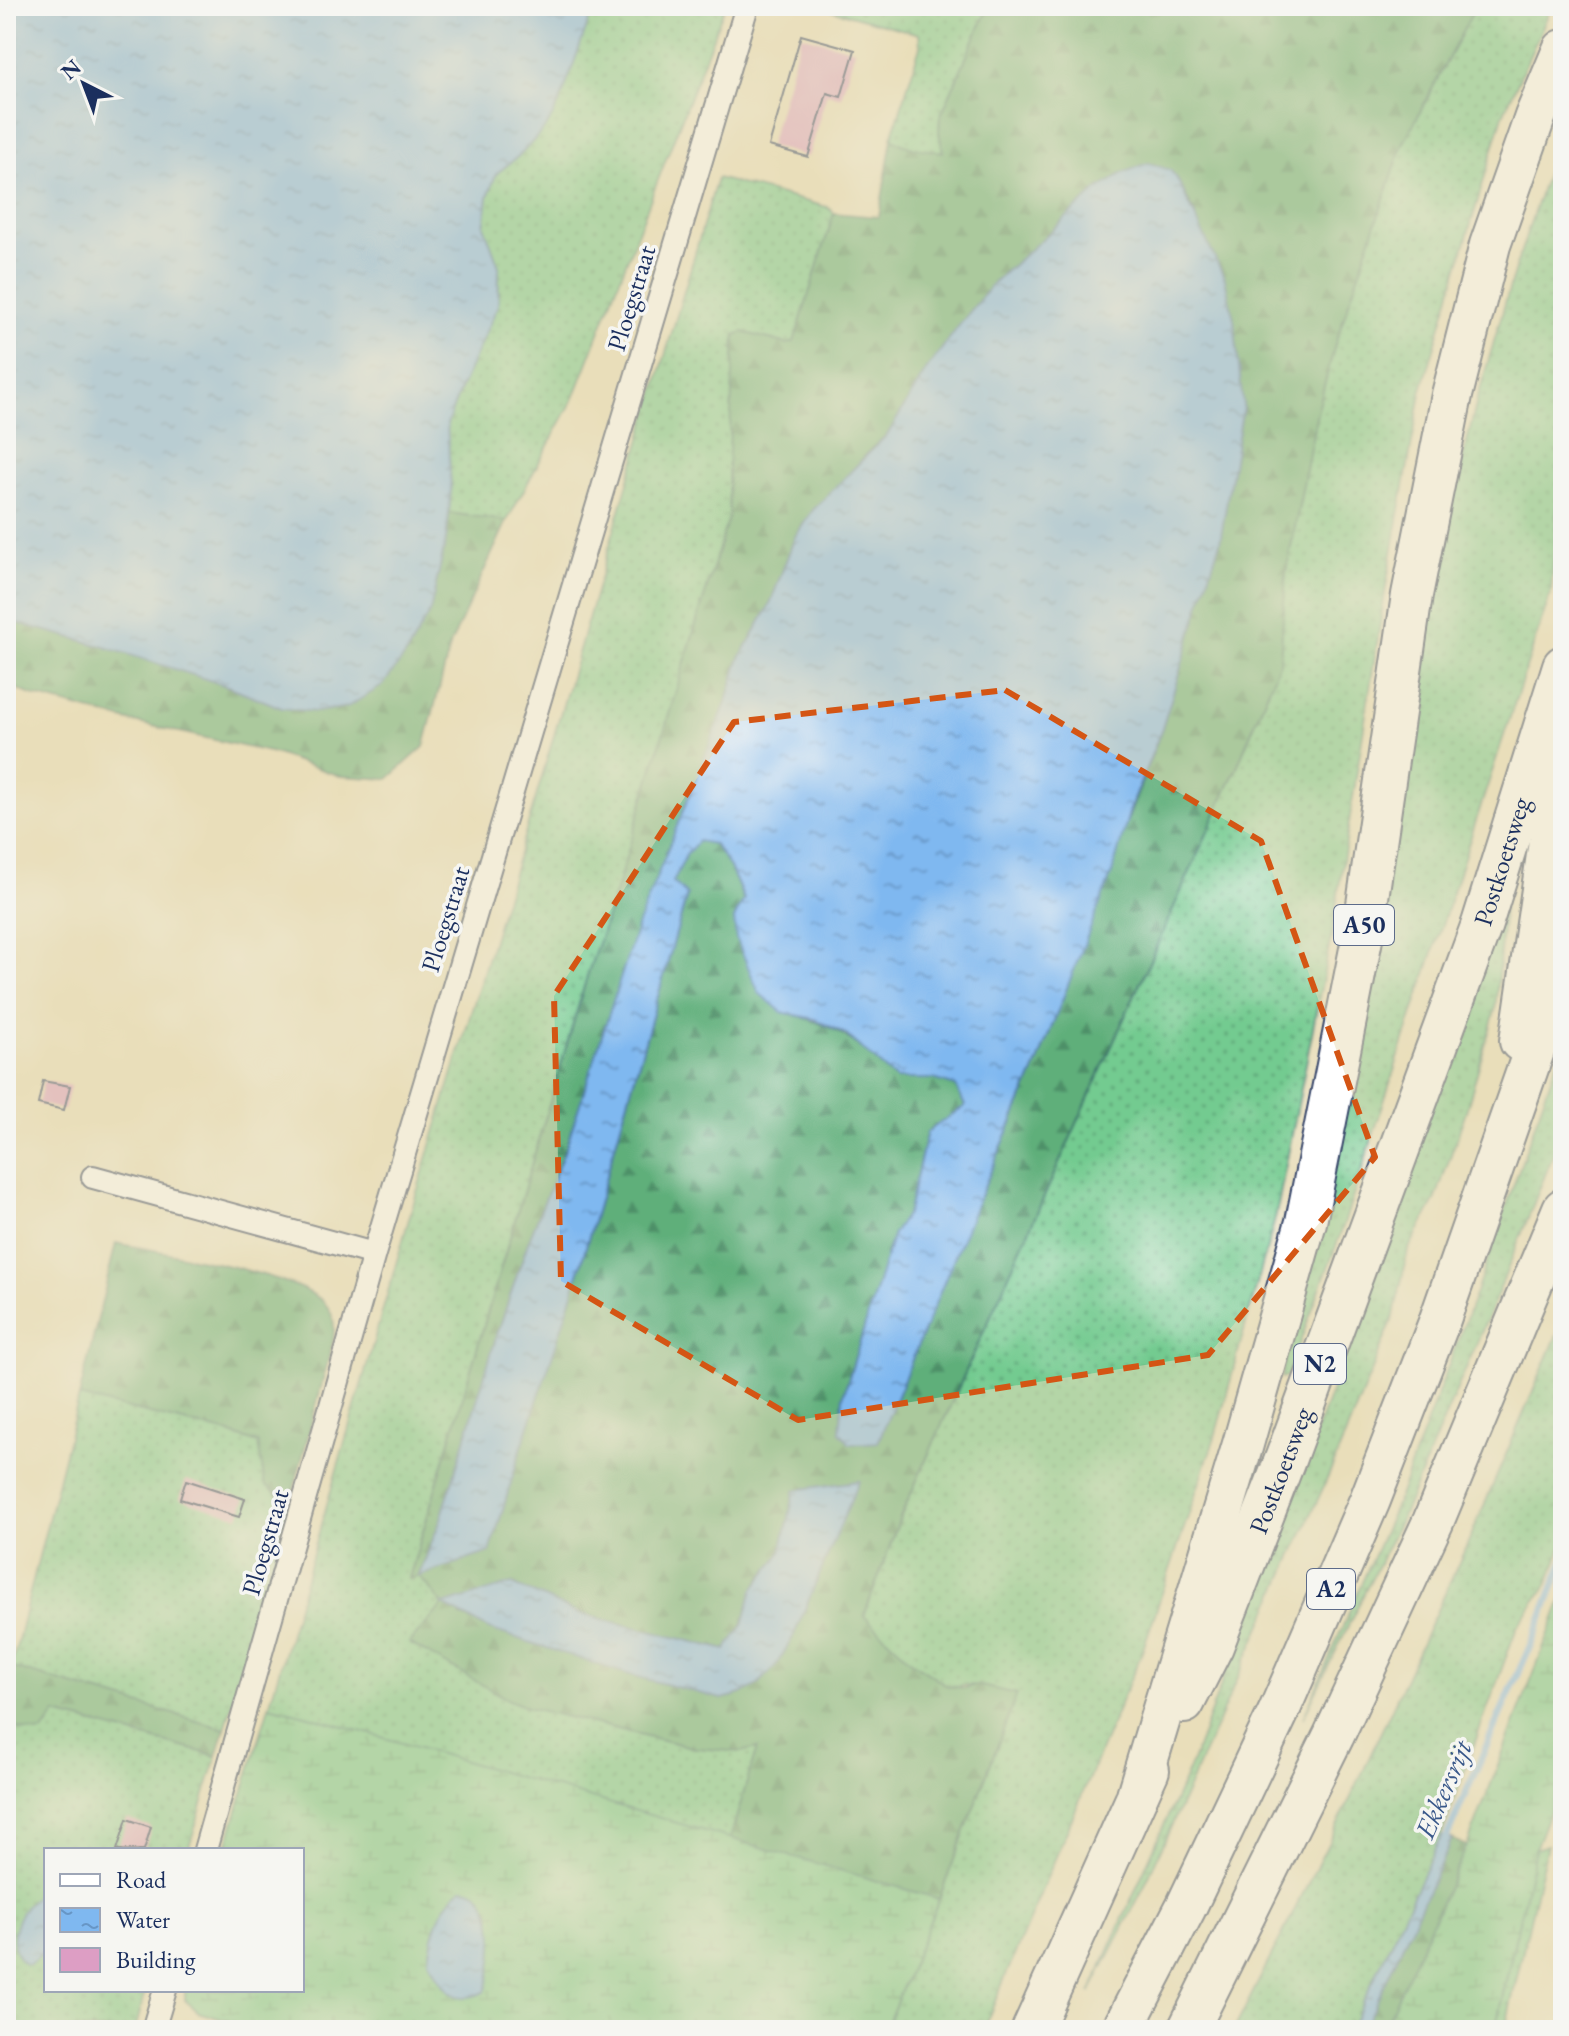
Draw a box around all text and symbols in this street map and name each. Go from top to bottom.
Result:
north arrow [44,44,124,124]
text: N [55,53,87,86]
street label: Ploegstraat [599,241,663,355]
street label: Postkoetsweg [1466,792,1538,930]
street label: Ploegstraat [413,862,477,976]
road number: A50 [1334,905,1394,945]
road number: N2 [1294,1344,1346,1384]
street label: Postkoetsweg [1241,1402,1320,1539]
street label: Ploegstraat [234,1485,296,1599]
road number: A2 [1307,1569,1355,1609]
water label: Ekkersrijt [1406,1733,1480,1844]
legend [44,1848,304,1992]
text: Road [116,1864,167,1895]
text: Water [116,1904,170,1935]
text: Building [116,1944,196,1975]

